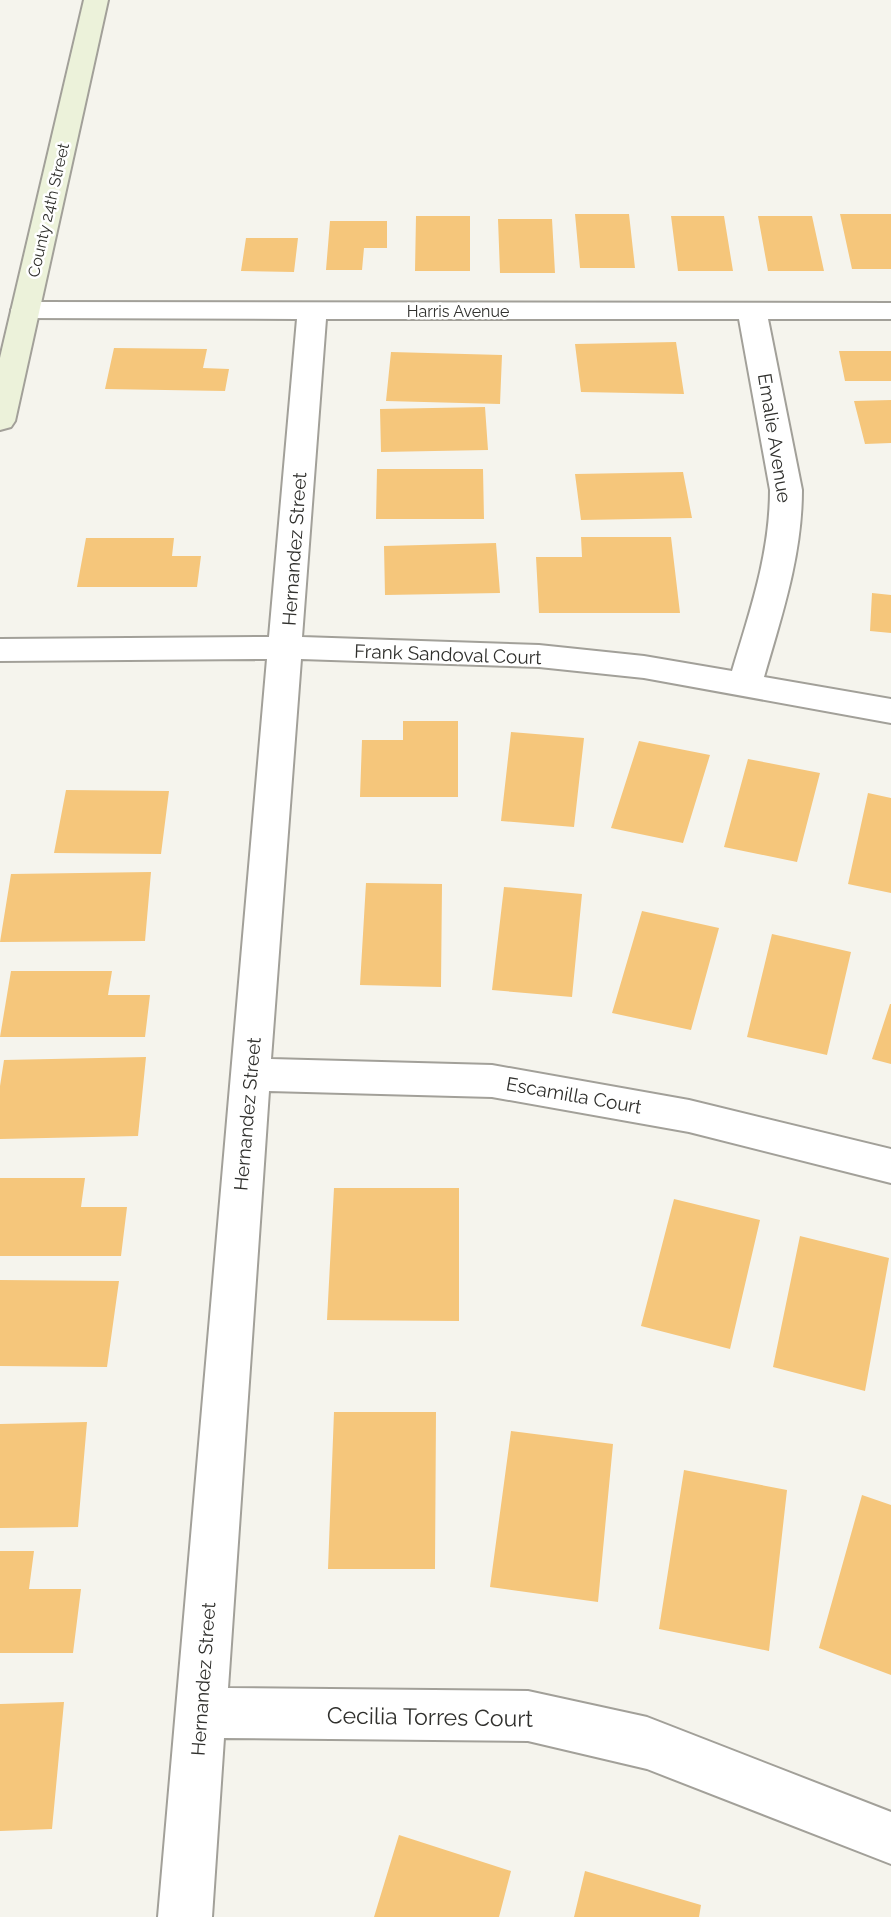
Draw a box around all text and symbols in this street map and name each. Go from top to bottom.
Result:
street label: County 24th Street [24,141,73,279]
street label: Harris Avenue [407,302,509,321]
street label: Emalie Avenue [754,372,796,504]
street label: Hernandez Street [278,471,310,627]
street label: Frank Sandoval Court [354,640,543,668]
street label: Hernandez Street [229,1036,265,1192]
street label: Escamilla Court [504,1072,644,1118]
street label: Hernandez Street [187,1601,219,1757]
street label: Cecilia Torres Court [327,1701,534,1732]

